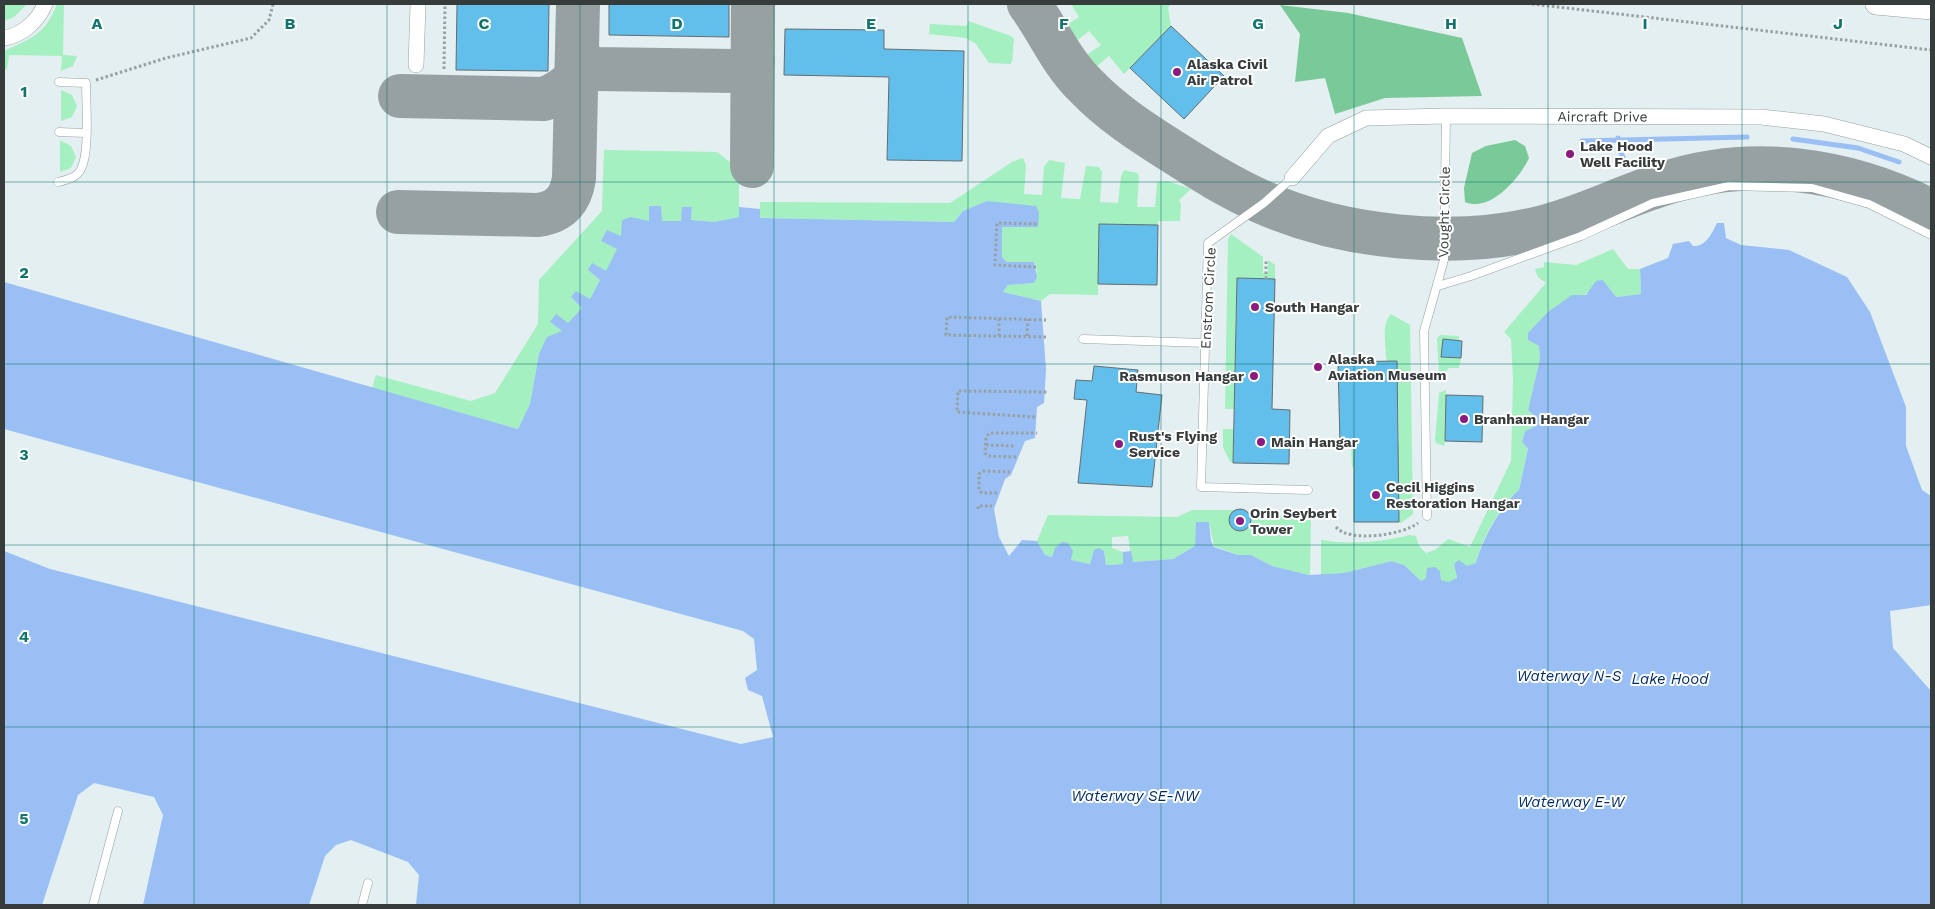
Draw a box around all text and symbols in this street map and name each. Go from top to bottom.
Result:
text: A [92,14,103,33]
text: B [285,14,296,33]
text: C [479,14,490,33]
text: D [671,14,683,33]
text: E [866,14,876,33]
text: F [1059,14,1069,33]
text: G [1252,14,1264,33]
text: H [1445,14,1457,33]
text: I [1642,14,1648,33]
text: J [1833,14,1843,33]
place label: Alaska Civil Air Patrol [1187,56,1268,88]
marker: Alaska Civil Air Patrol [1171,66,1183,78]
text: 1 [21,82,27,101]
street label: Aircraft Drive [1558,108,1648,125]
place label: Lake Hood Well Facility [1580,138,1665,170]
marker: Lake Hood Well Facility [1564,148,1576,160]
street label: Vought Circle [1435,166,1453,258]
street label: Enstrom Circle [1197,247,1219,349]
text: 2 [19,263,29,282]
place label: South Hangar [1265,299,1359,315]
marker: South Hangar [1249,301,1261,313]
place label: Alaska Aviation Museum [1328,351,1447,383]
marker: Alaska Aviation Museum [1312,361,1324,373]
place label: Rasmuson Hangar [1119,368,1244,384]
marker: Rasmuson Hangar [1248,370,1260,382]
place label: Branham Hangar [1474,411,1589,427]
marker: Branham Hangar [1458,413,1470,425]
place label: Rust's Flying Service [1129,428,1217,460]
place label: Main Hangar [1271,434,1358,450]
marker: Main Hangar [1255,436,1267,448]
marker: Rust's Flying Service [1113,438,1125,450]
text: 3 [19,445,29,464]
place label: Cecil Higgins Restoration Hangar [1386,479,1520,511]
marker: Cecil Higgins Restoration Hangar [1370,489,1382,501]
place label: Orin Seybert Tower [1250,505,1337,537]
marker: Orin Seybert Tower [1234,515,1246,527]
text: 4 [19,627,29,646]
water label: Waterway N-S [1517,667,1622,685]
water label: Lake Hood [1632,670,1709,688]
water label: Waterway SE-NW [1071,787,1201,805]
water label: Waterway E-W [1518,793,1626,811]
text: 5 [19,809,29,828]

